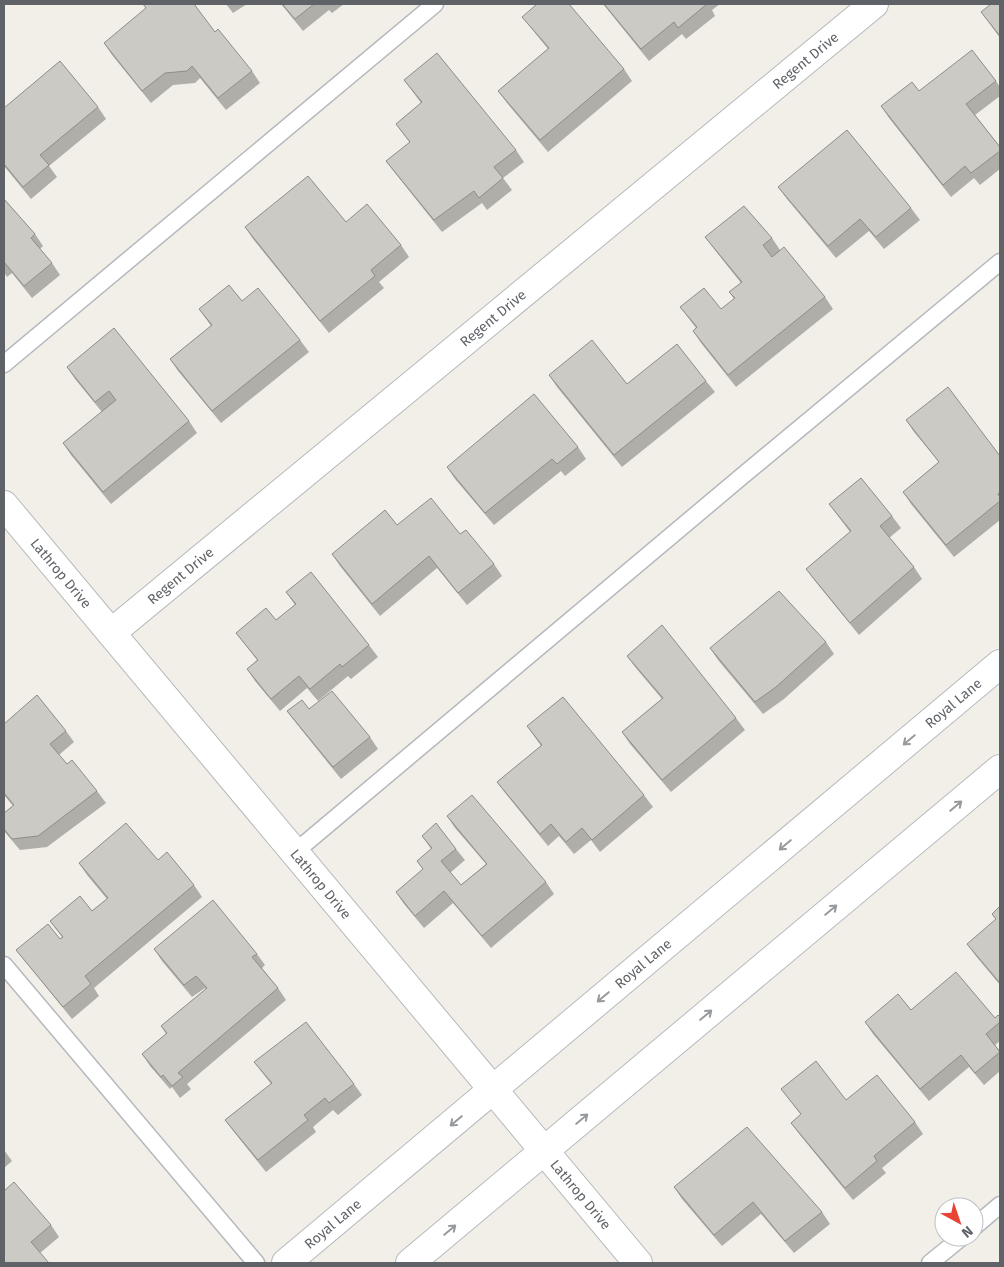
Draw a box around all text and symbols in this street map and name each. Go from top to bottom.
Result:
street label: Regent Drive [769,29,842,93]
street label: Regent Drive [457,286,530,351]
street label: Lathrop Drive [27,535,95,612]
street label: Regent Drive [144,544,217,608]
street label: Royal Lane [922,675,985,732]
one-way arrow [903,735,916,746]
one-way arrow [949,801,962,812]
one-way arrow [778,839,791,850]
street label: Lathrop Drive [286,846,355,923]
one-way arrow [824,905,837,916]
street label: Royal Lane [612,935,675,992]
one-way arrow [596,992,609,1003]
one-way arrow [699,1009,712,1020]
one-way arrow [575,1113,588,1124]
one-way arrow [449,1115,462,1126]
street label: Lathrop Drive [546,1157,614,1233]
street label: Royal Lane [301,1196,365,1253]
north arrow [934,1197,984,1247]
text: N [958,1222,976,1241]
one-way arrow [443,1224,456,1236]

